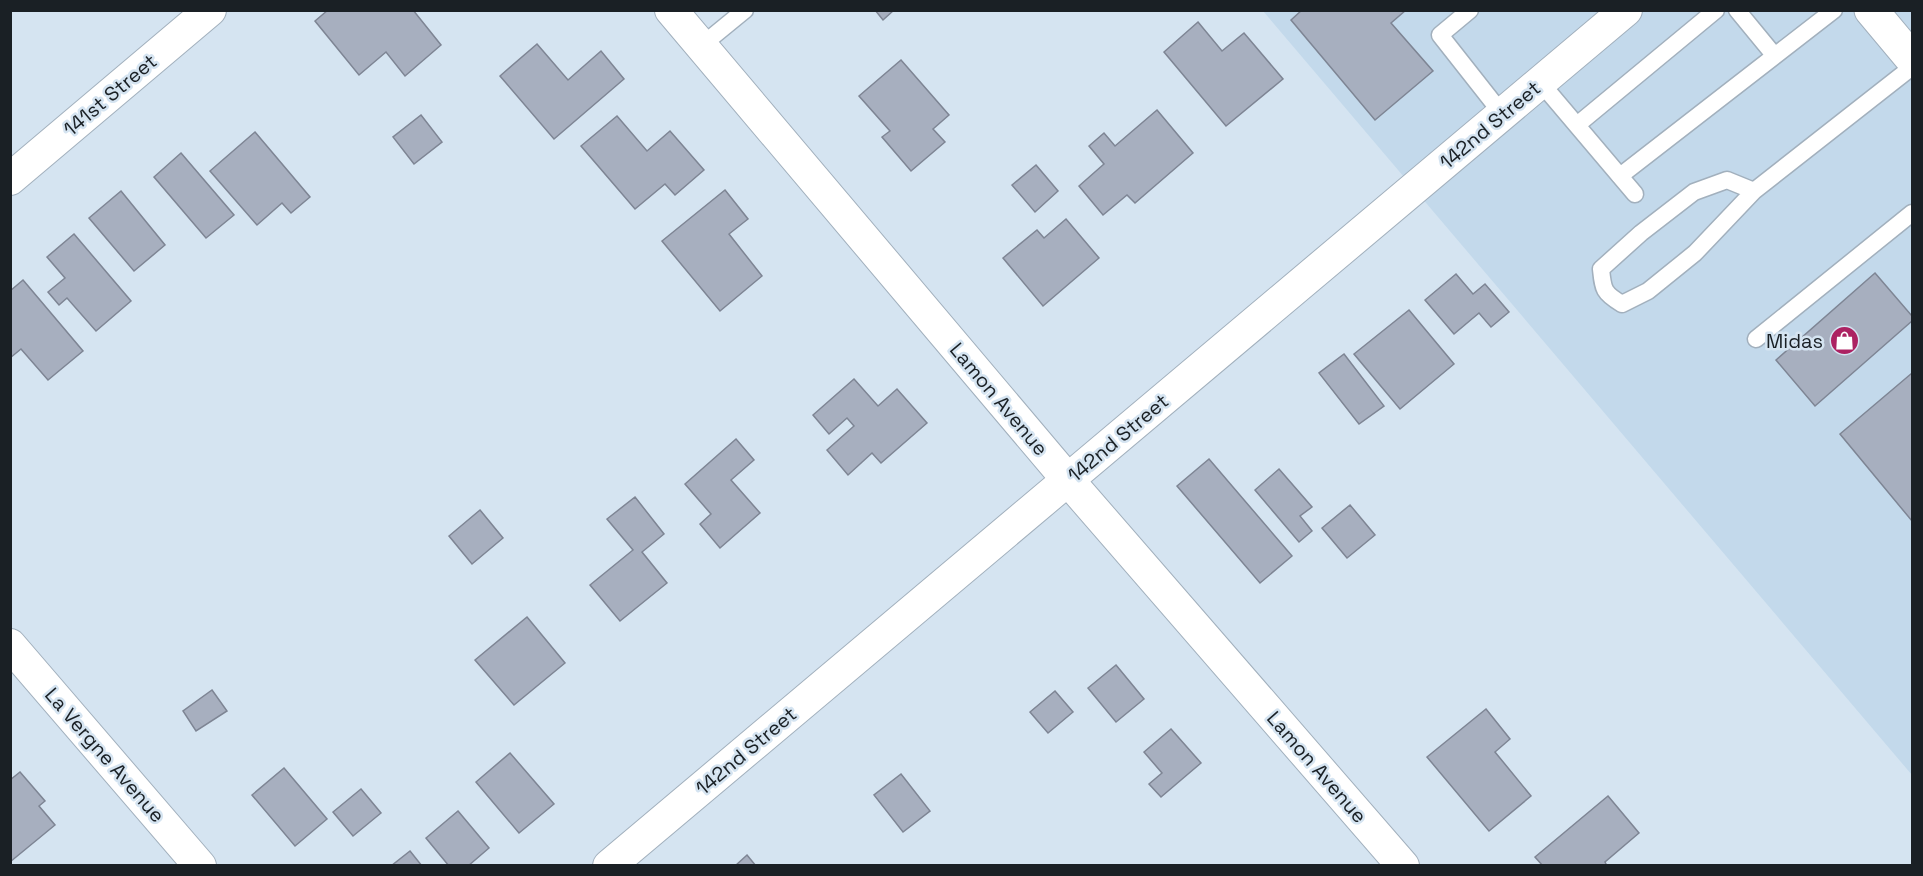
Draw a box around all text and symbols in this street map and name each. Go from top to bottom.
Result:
street label: 141st Street [58,48,162,142]
street label: 142nd Street [1434,75,1546,175]
shop icon: Midas [1828,325,1860,357]
place label: Midas [1766,328,1823,354]
street label: Lamon Avenue [944,337,1054,461]
street label: 142nd Street [1062,388,1174,488]
street label: La Vergne Avenue [39,682,171,828]
street label: 142nd Street [690,701,802,801]
street label: Lamon Avenue [1261,706,1373,828]

